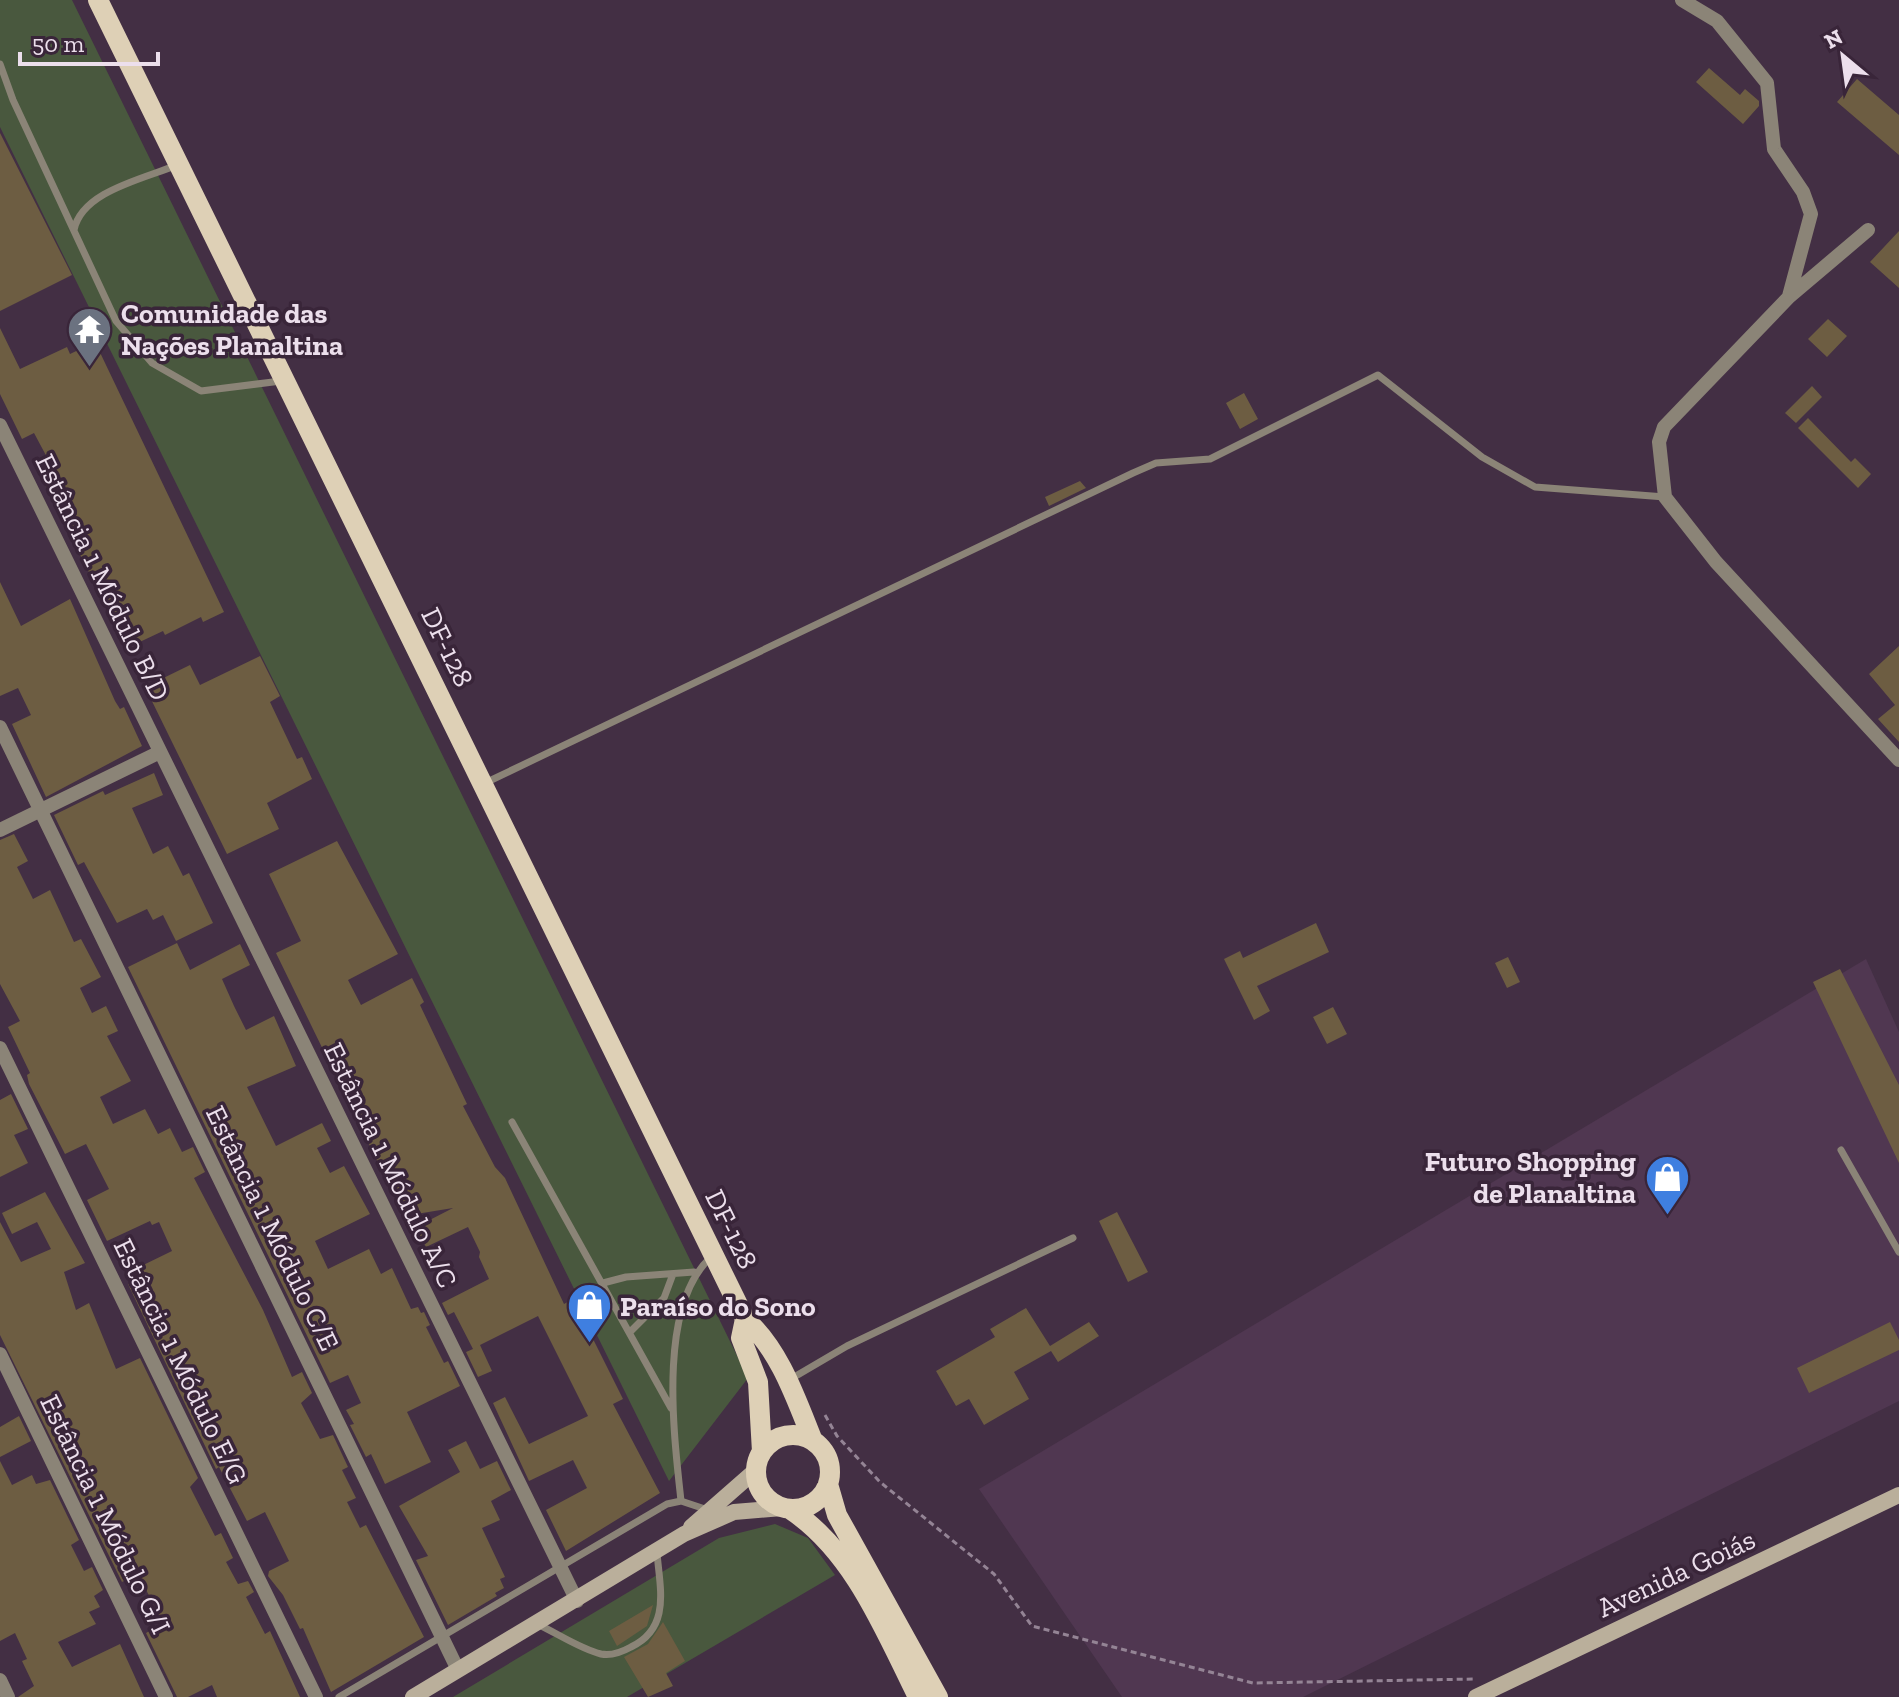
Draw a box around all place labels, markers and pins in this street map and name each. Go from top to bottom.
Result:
place label: Comunidade das Nações Planaltina [121,297,343,362]
temple icon: Comunidade das Nações Planaltina [66,305,114,368]
place label: Futuro Shopping de Planaltina [1425,1145,1636,1210]
shop icon: Futuro Shopping de Planaltina [1643,1153,1691,1216]
shop icon: Paraíso do Sono [565,1282,613,1345]
place label: Paraíso do Sono [620,1290,816,1323]

